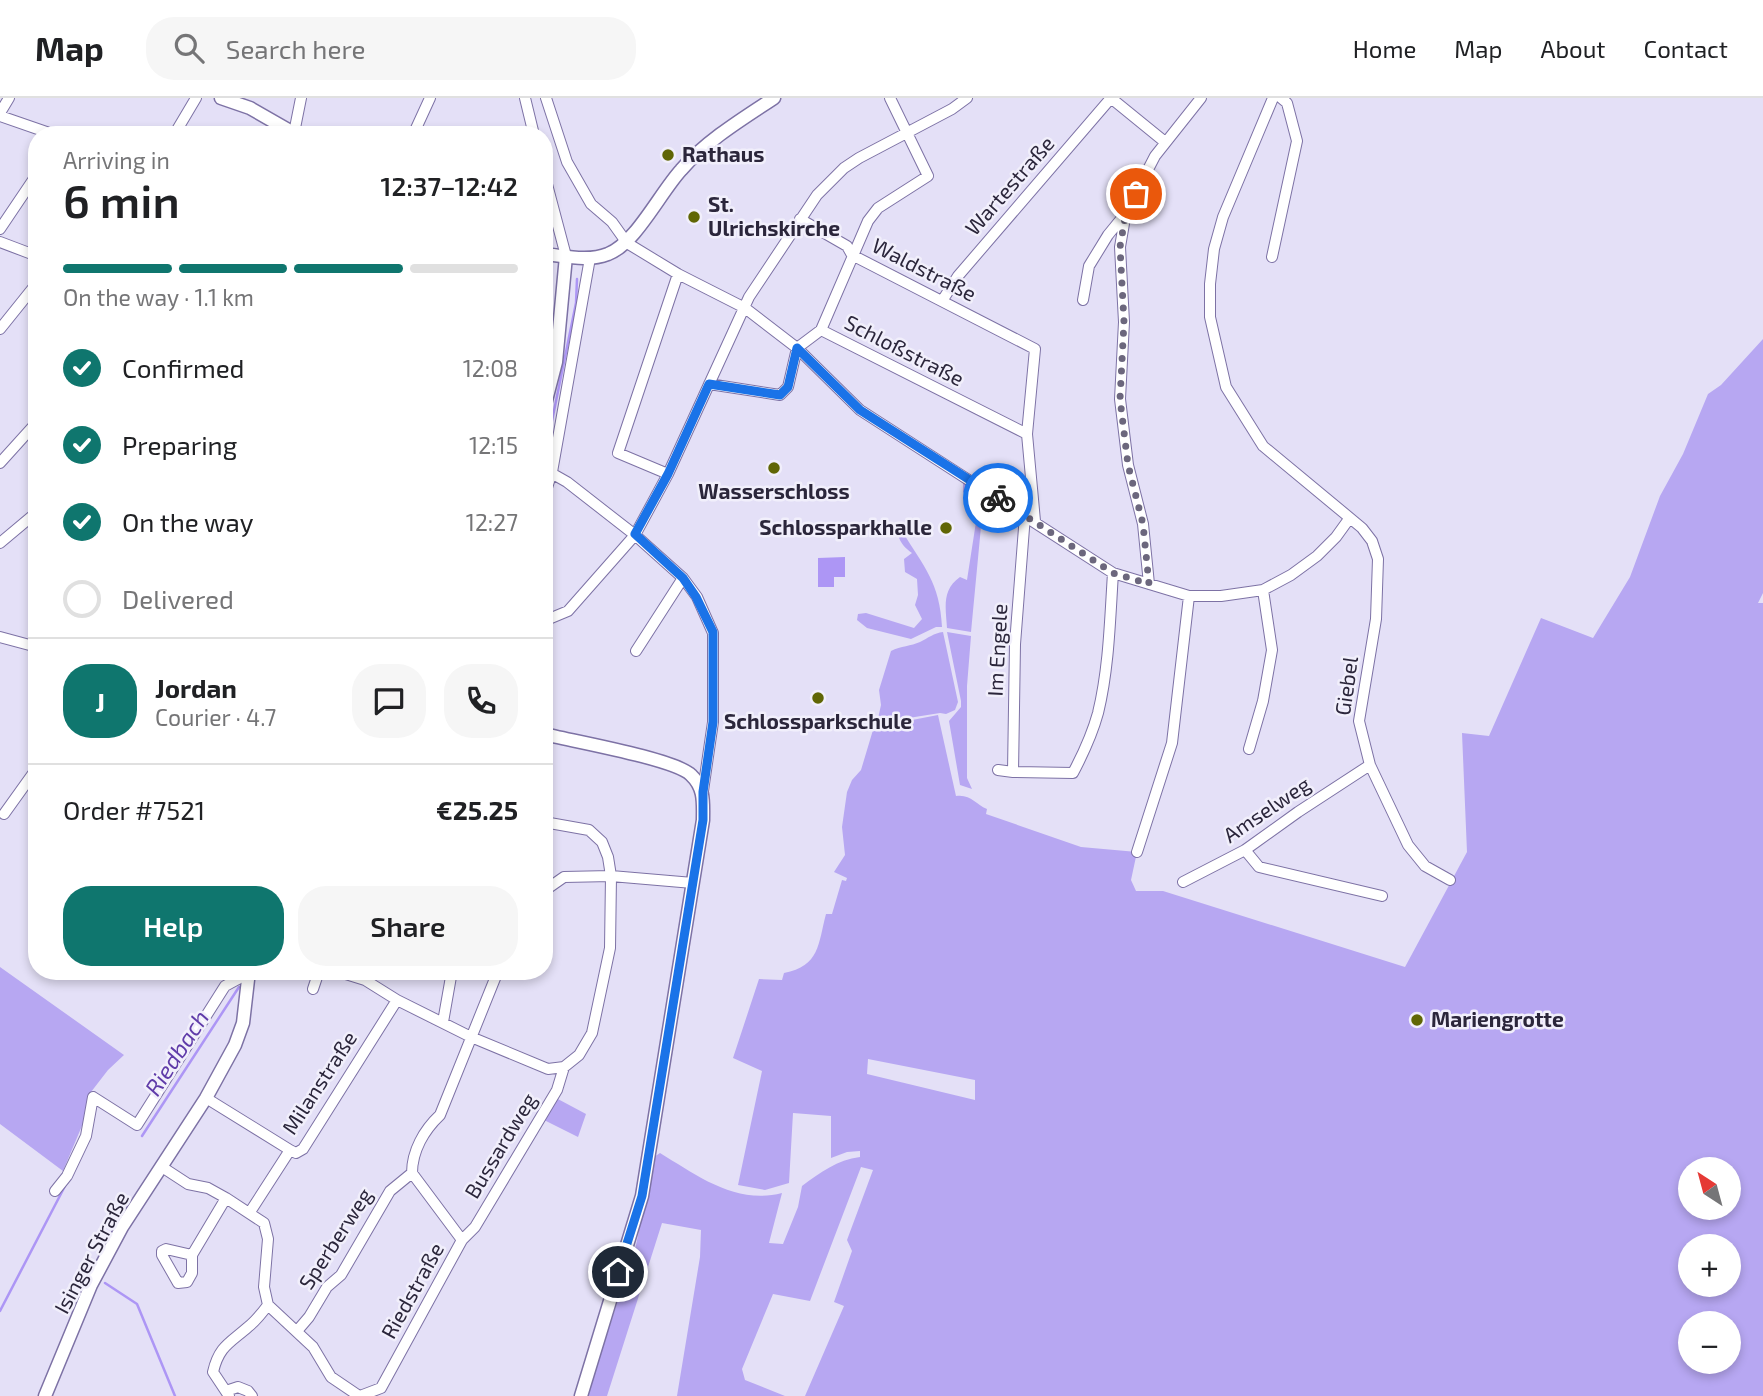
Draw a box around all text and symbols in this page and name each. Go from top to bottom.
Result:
search box [146,17,636,80]
text: Map [35,28,104,68]
icon: search [170,29,208,67]
text: Search here [226,33,365,64]
text: Home [1353,34,1416,63]
text: Map [1454,34,1502,63]
text: About [1540,34,1606,63]
text: Contact [1644,34,1728,63]
street label: Wartestraße [959,130,1059,240]
place label: Rathaus [682,141,764,166]
text: Arriving in [63,146,170,174]
marker: Rathaus [660,147,676,163]
pin [1106,164,1166,224]
text: 12:37–12:42 [381,170,518,201]
text: 6 min [63,172,180,227]
icon: bag [1117,175,1155,213]
place label: St. Ulrichskirche [708,191,840,240]
marker: St. Ulrichskirche [686,209,702,225]
street label: Waldstraße [868,232,981,306]
text: On the way · 1.1 km [63,283,254,311]
street label: Schloßstraße [841,309,969,390]
icon: check [63,349,101,387]
text: Confirmed [122,352,245,383]
text: 12:08 [463,354,518,382]
icon: check [63,426,101,464]
text: Preparing [122,429,237,460]
text: 12:15 [469,431,518,459]
marker: Wasserschloss [766,460,782,476]
courier [963,463,1033,533]
place label: Wasserschloss [698,478,850,503]
icon: bike [979,479,1017,517]
icon: check [63,503,101,541]
text: On the way [122,506,253,537]
text: 12:27 [466,508,518,536]
place label: Schlossparkhalle [759,514,932,539]
marker: Schlossparkhalle [938,520,954,536]
text: Delivered [122,583,234,614]
street label: Im Engele [982,603,1011,697]
street label: Giebel [1329,654,1362,717]
button: chat [352,664,426,738]
button: phone [444,664,518,738]
text: Jordan [155,672,237,703]
text: J [95,686,105,717]
marker: Schlossparkschule [810,690,826,706]
text: Courier · 4.7 [155,703,276,731]
place label: Schlossparkschule [724,708,912,733]
street label: Amselweg [1218,770,1315,847]
text: Order #7521 [63,794,205,825]
text: €25.25 [436,794,518,825]
button: Help [63,886,284,966]
button: Share [298,886,518,966]
water label: Riedbach [138,1005,214,1100]
place label: Mariengrotte [1431,1006,1564,1031]
marker: Mariengrotte [1409,1012,1425,1028]
street label: Milanstraße [276,1026,361,1138]
street label: Bussardweg [459,1088,541,1202]
north arrow [1678,1157,1741,1220]
map controls [1678,1157,1741,1374]
street label: Sperberweg [293,1183,377,1293]
street label: Isinger Straße [48,1187,133,1317]
button: + [1678,1234,1741,1297]
street label: Riedstraße [375,1238,448,1343]
pin [588,1242,648,1302]
icon: home [599,1253,637,1291]
button: − [1678,1311,1741,1374]

